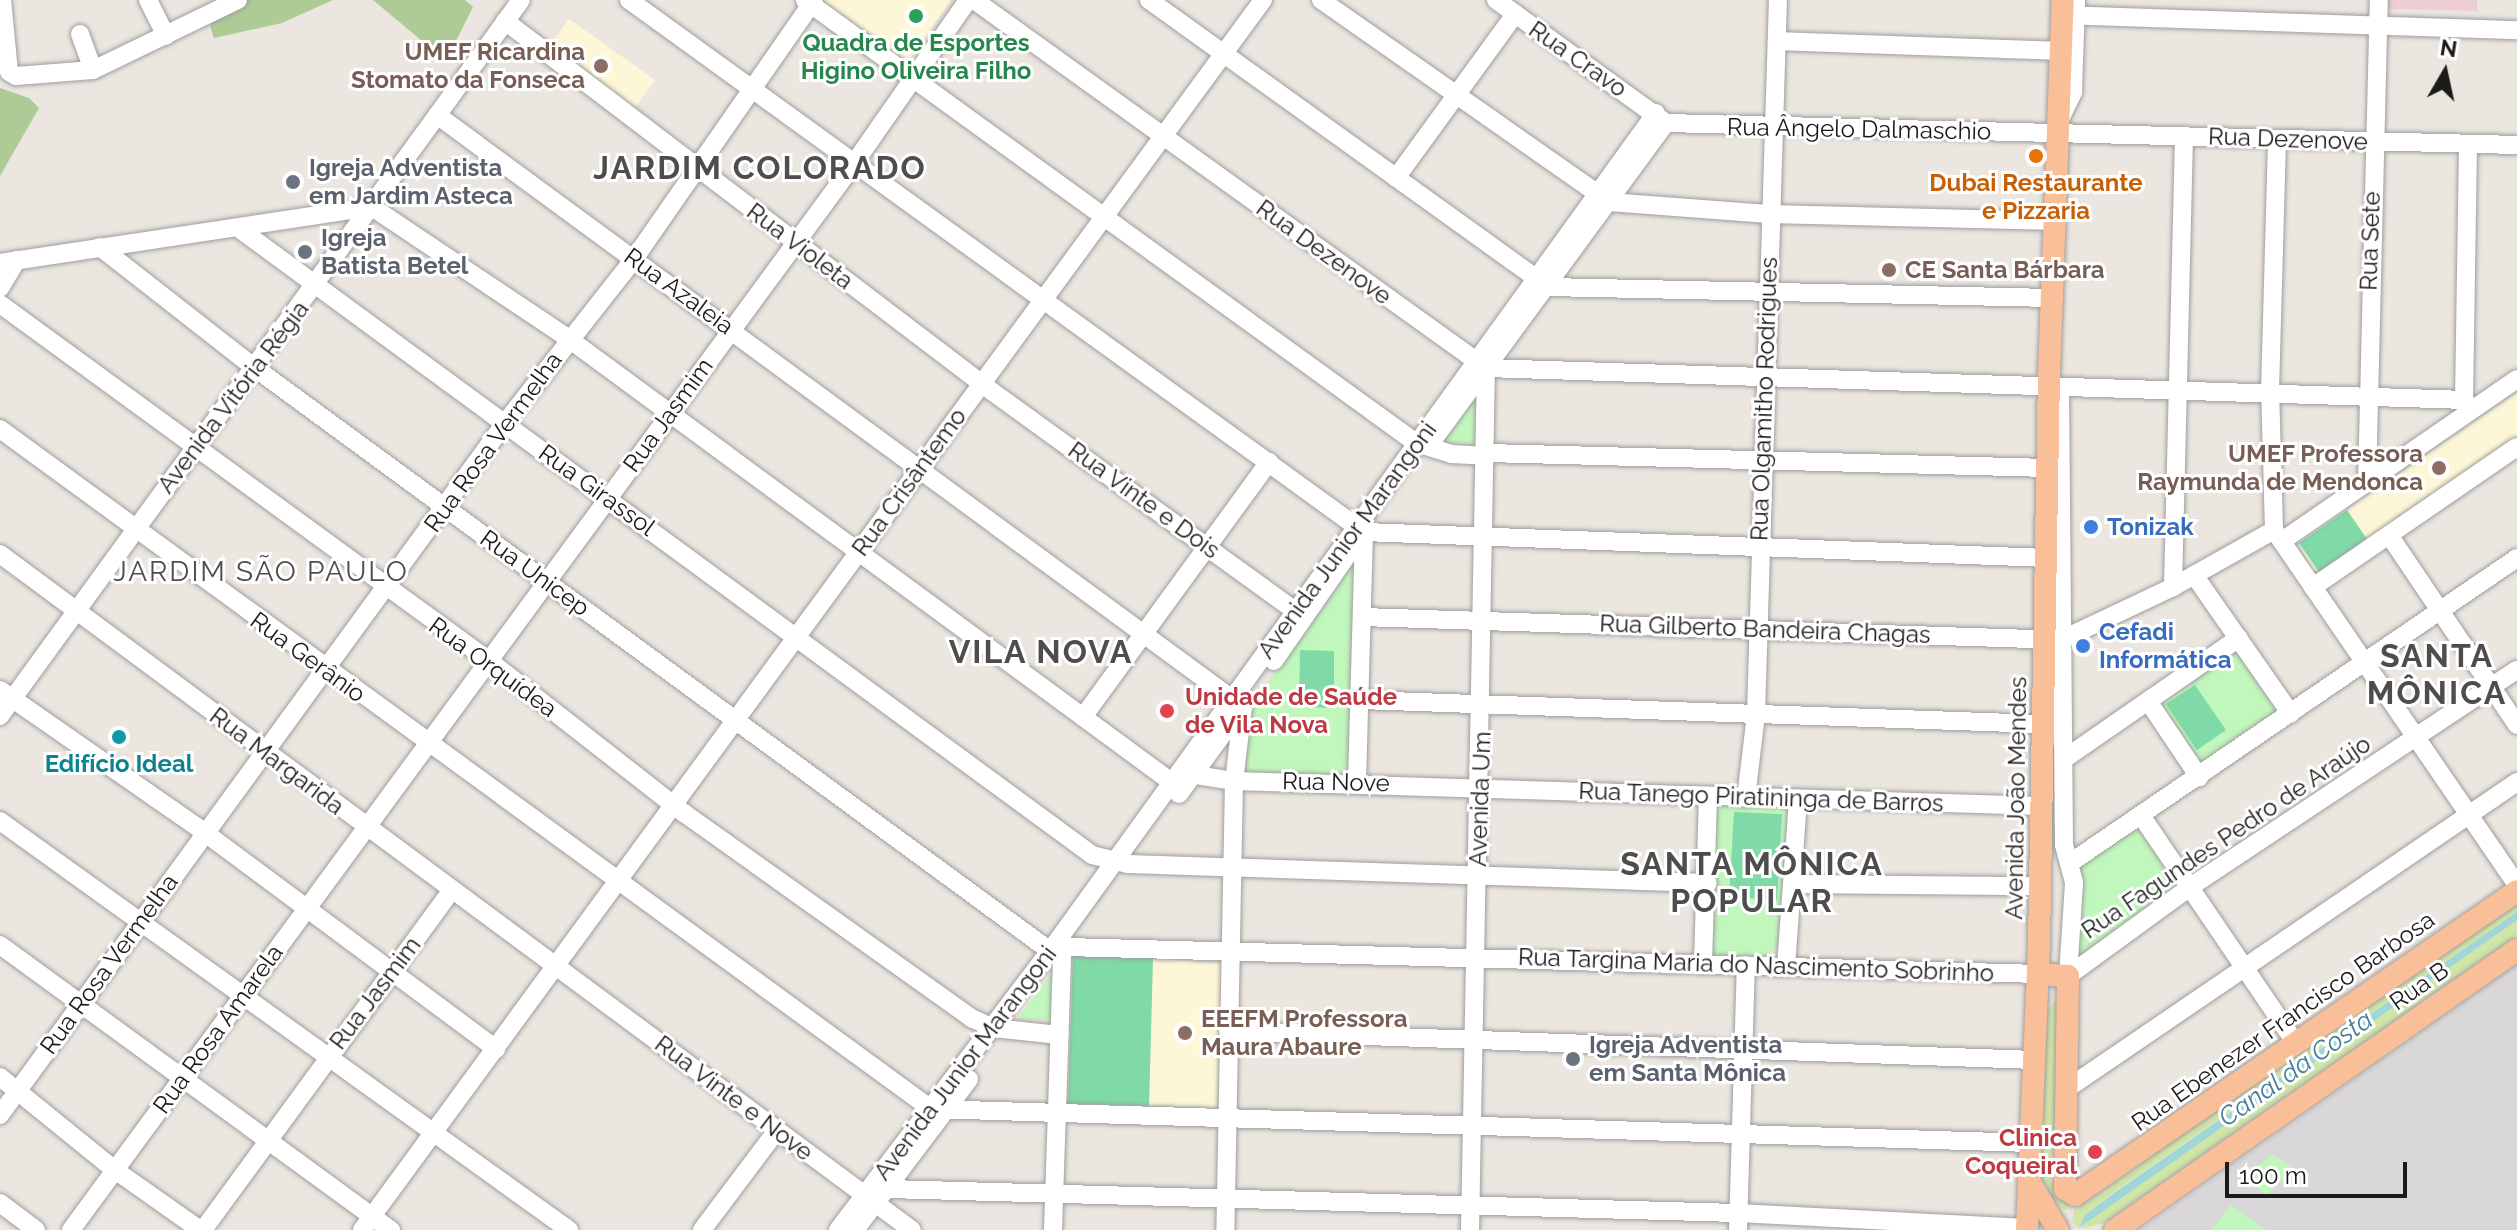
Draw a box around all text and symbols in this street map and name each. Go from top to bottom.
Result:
marker: Quadra de Esportes Higino Oliveira Filho [907,7,925,25]
street label: Rua Cravo [1523,15,1633,103]
place label: Quadra de Esportes Higino Oliveira Filho [801,29,1031,85]
north arrow [2405,32,2485,112]
text: N [2438,34,2459,62]
place label: UMEF Ricardina Stomato da Fonseca [351,38,585,94]
marker: UMEF Ricardina Stomato da Fonseca [592,57,610,75]
street label: Rua Ângelo Dalmaschio [1726,112,1992,146]
street label: Rua Dezenove [2208,122,2368,156]
marker: Dubai Restaurante e Pizzaria [2027,147,2045,165]
district label: JARDIM COLORADO [593,149,927,187]
place label: Igreja Adventista em Jardim Asteca [309,154,514,210]
place label: Dubai Restaurante e Pizzaria [1929,169,2143,225]
marker: Igreja Adventista em Jardim Asteca [284,173,302,191]
street label: Rua Sete [2354,191,2386,291]
street label: Rua Dezenove [1251,193,1397,311]
street label: Rua Violeta [741,196,859,296]
place label: Igreja Batista Betel [321,224,468,280]
street label: Rua Azaleia [618,241,740,341]
marker: Igreja Batista Betel [296,243,314,261]
place label: CE Santa Bárbara [1905,256,2105,284]
street label: Rua Olgamitho Rodrigues [1745,257,1783,541]
marker: CE Santa Bárbara [1880,261,1898,279]
street label: Avenida Vitória Régia [151,295,315,499]
street label: Rua Rosa Vermelha [418,346,568,538]
street label: Rua Jasmim [617,352,719,478]
street label: Rua Crisântemo [846,402,972,562]
street label: Avenida Junior Marangoni [1251,416,1443,664]
street label: Rua Vinte e Dois [1062,435,1226,565]
street label: Rua Girassol [533,438,661,542]
place label: UMEF Professora Raymunda de Mendonca [2137,440,2423,496]
marker: UMEF Professora Raymunda de Mendonca [2430,459,2448,477]
place label: Tonizak [2107,513,2194,541]
marker: Tonizak [2082,518,2100,536]
street label: Rua Unicep [475,524,595,622]
district label: JARDIM SÃO PAULO [113,555,409,589]
street label: Rua Gerânio [245,606,371,708]
street label: Rua Gilberto Bandeira Chagas [1599,609,1931,649]
street label: Rua Orquídea [423,611,563,723]
place label: Cefadi Informática [2099,618,2231,674]
district label: VILA NOVA [948,633,1134,671]
marker: Cefadi Informática [2074,637,2092,655]
district label: SANTA MÔNICA [2367,638,2507,713]
street label: Avenida João Mendes [1999,676,2033,920]
place label: Unidade de Saúde de Vila Nova [1185,683,1397,739]
marker: Unidade de Saúde de Vila Nova [1156,700,1178,722]
street label: Rua Margarida [204,701,350,821]
marker: Edifício Ideal [110,728,128,746]
street label: Rua Fagundes Pedro de Araújo [2076,729,2376,945]
street label: Avenida Um [1463,731,1497,867]
place label: Edifício Ideal [45,750,193,778]
street label: Rua Nove [1282,767,1390,797]
street label: Rua Tanego Piratininga de Barros [1578,776,1944,818]
district label: SANTA MÔNICA POPULAR [1620,846,1884,921]
street label: Rua Rosa Vermelha [34,868,184,1060]
street label: Rua Ebenezer Francisco Barbosa [2126,905,2440,1137]
street label: Rua Jasmim [323,931,427,1055]
street label: Rua Rosa Amarela [147,939,289,1119]
street label: Avenida Junior Marangoni [867,940,1063,1186]
street label: Rua Targina Maria do Nascimento Sobrinho [1517,942,1995,988]
street label: Rua B [2384,956,2454,1016]
water label: Canal da Costa [2213,1004,2379,1134]
place label: EEEFM Professora Maura Abaure [1201,1005,1407,1061]
marker: EEEFM Professora Maura Abaure [1176,1024,1194,1042]
street label: Rua Vinte e Nove [649,1029,819,1167]
place label: Igreja Adventista em Santa Mônica [1589,1031,1786,1087]
marker: Igreja Adventista em Santa Mônica [1564,1050,1582,1068]
place label: Clinica Coqueiral [1965,1124,2077,1180]
marker: Clinica Coqueiral [2084,1141,2106,1163]
scale bar [2229,1146,2411,1196]
text: 100 m [2239,1161,2307,1190]

